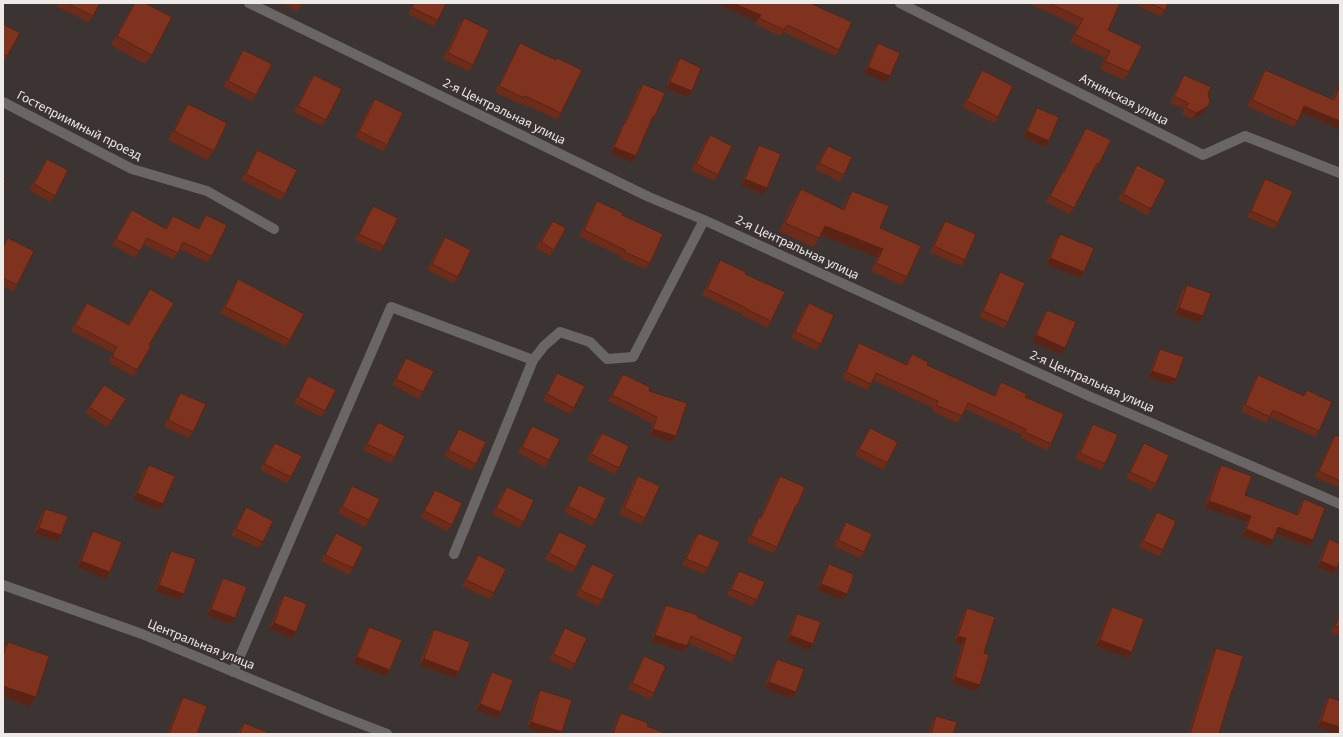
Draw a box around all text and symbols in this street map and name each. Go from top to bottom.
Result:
street label: Атнинская улица [1077,71,1171,129]
street label: 2-я Центральная улица [440,76,568,148]
street label: Гостеприимный проезд [14,88,144,164]
street label: 2-я Центральная улица [733,213,861,283]
street label: 2-я Центральная улица [1027,348,1157,416]
street label: Центральная улица [145,617,257,673]

